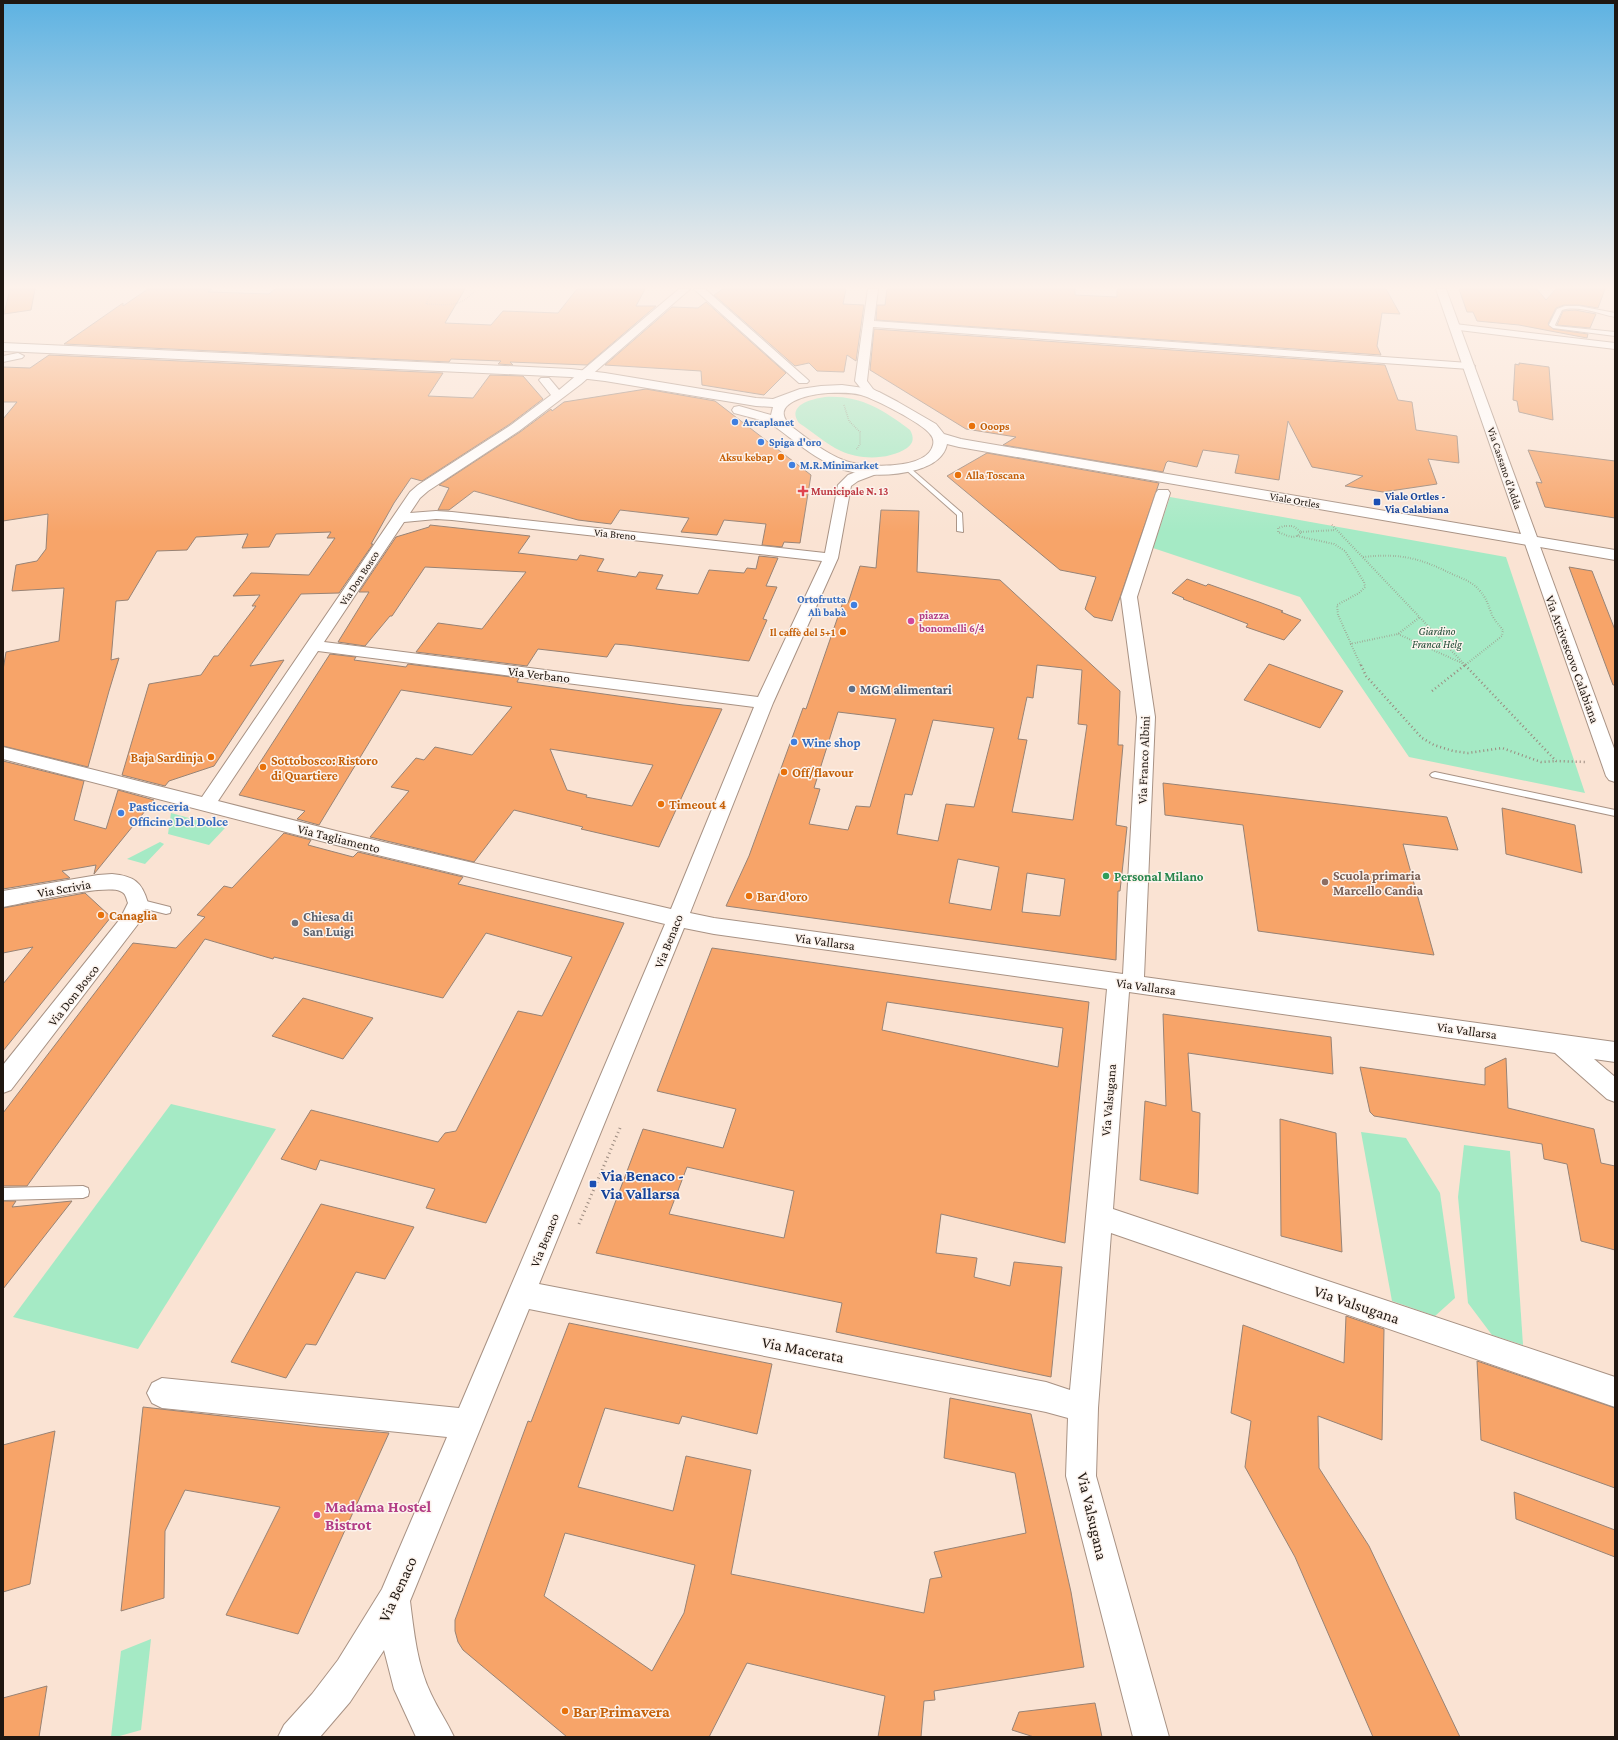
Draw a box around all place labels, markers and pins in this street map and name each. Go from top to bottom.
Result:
place label: Arcaplanet [742,416,794,428]
marker: Arcaplanet [730,417,740,427]
place label: Ooops [980,420,1010,432]
marker: Ooops [967,421,977,431]
place label: Spiga d'oro [769,436,822,448]
marker: Spiga d'oro [756,437,766,447]
place label: Aksu kebap [718,451,773,463]
marker: Aksu kebap [776,452,786,462]
place label: M.R.Minimarket [800,459,879,471]
marker: M.R.Minimarket [787,460,797,470]
place label: Alla Toscana [965,469,1025,481]
marker: Alla Toscana [953,470,963,480]
place label: Municipale N. 13 [811,485,888,497]
marker: Municipale N. 13 [798,486,808,496]
place label: Viale Ortles - Via Calabiana [1384,490,1449,515]
marker: Viale Ortles - Via Calabiana [1372,497,1382,507]
place label: Ortofrutta Alì babà [797,593,847,618]
marker: Ortofrutta Alì babà [849,600,859,610]
place label: piazza bonomelli 6/4 [918,609,984,634]
marker: piazza bonomelli 6/4 [906,616,916,626]
place label: Il caffè del 5+1 [770,626,835,638]
marker: Il caffè del 5+1 [838,627,848,637]
place label: MGM alimentari [860,682,952,697]
marker: MGM alimentari [847,684,857,694]
place label: Wine shop [801,735,861,750]
marker: Wine shop [789,737,799,747]
place label: Baja Sardinja [131,750,204,766]
marker: Baja Sardinja [206,752,216,762]
place label: Sottobosco: Ristoro di Quartiere [271,753,378,783]
marker: Sottobosco: Ristoro di Quartiere [258,762,268,772]
place label: Off/flavour [792,765,854,780]
marker: Off/flavour [779,767,789,777]
place label: Timeout 4 [669,797,726,812]
place label: Pasticceria Officine Del Dolce [129,799,228,829]
marker: Timeout 4 [656,799,666,809]
marker: Pasticceria Officine Del Dolce [116,808,126,818]
place label: Scuola primaria Marcello Candia [1333,868,1424,898]
place label: Personal Milano [1114,869,1204,884]
marker: Personal Milano [1101,871,1111,881]
marker: Scuola primaria Marcello Candia [1320,877,1330,887]
place label: Bar d'oro [757,889,808,904]
marker: Bar d'oro [744,891,754,901]
place label: Canaglia [109,908,158,923]
place label: Chiesa di San Luigi [303,909,354,939]
marker: Canaglia [96,910,106,920]
marker: Chiesa di San Luigi [290,918,300,928]
place label: Via Benaco - Via Vallarsa [600,1167,684,1202]
marker: Via Benaco - Via Vallarsa [588,1179,598,1189]
place label: Madama Hostel Bistrot [325,1498,432,1533]
marker: Madama Hostel Bistrot [312,1510,322,1520]
place label: Bar Primavera [573,1703,670,1720]
marker: Bar Primavera [560,1706,570,1716]

